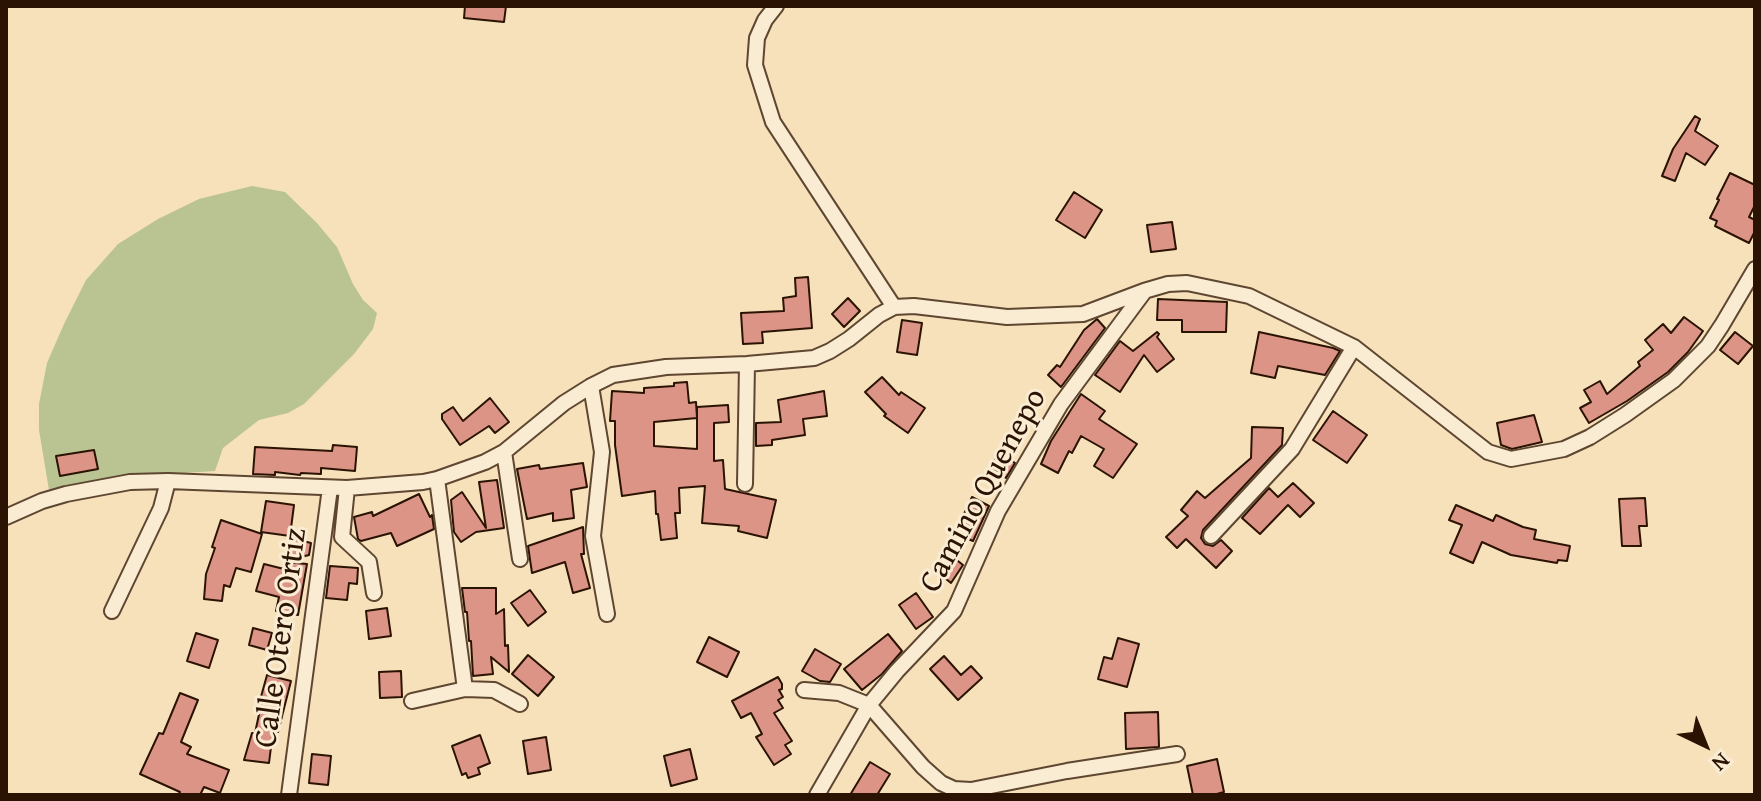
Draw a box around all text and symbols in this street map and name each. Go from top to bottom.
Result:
street label: Camino Quenepo [912,382,1056,600]
street label: Calle Otero Ortiz [248,526,316,750]
north arrow [1665,705,1745,785]
text: N [1705,746,1738,779]

